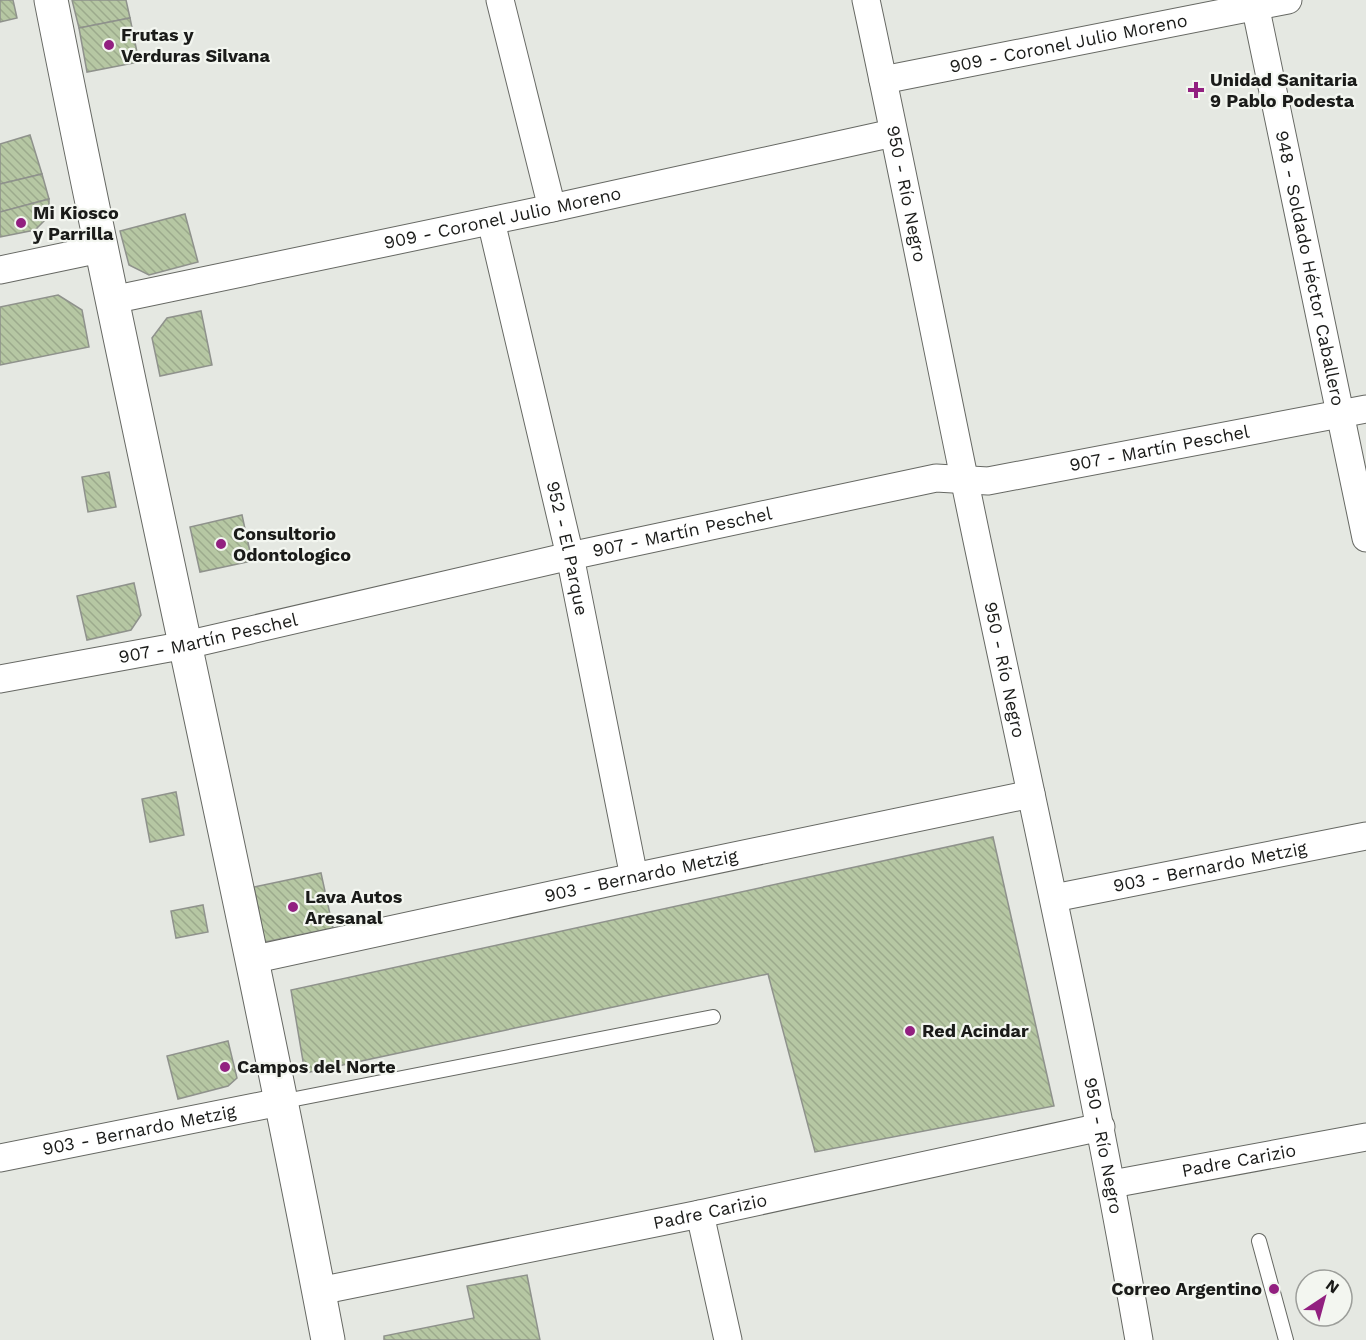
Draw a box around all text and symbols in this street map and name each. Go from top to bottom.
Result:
street label: 909 - Coronel Julio Moreno [948,9,1189,77]
place label: Frutas y Verduras Silvana [121,24,270,66]
marker: Frutas y Verduras Silvana [102,38,116,52]
place label: Unidad Sanitaria 9 Pablo Podesta [1210,69,1358,111]
marker: Unidad Sanitaria 9 Pablo Podesta [1187,81,1205,99]
street label: 950 - Río Negro [883,124,931,264]
street label: 948 - Soldado Héctor Caballero [1271,129,1349,408]
street label: 909 - Coronel Julio Moreno [382,182,623,253]
place label: Mi Kiosco y Parrilla [32,202,119,244]
marker: Mi Kiosco y Parrilla [14,216,28,230]
street label: 907 - Martín Peschel [1068,420,1251,475]
street label: 952 - El Parque [543,479,593,617]
street label: 907 - Martín Peschel [591,502,774,561]
place label: Consultorio Odontologico [233,523,351,565]
marker: Consultorio Odontologico [214,537,228,551]
street label: 950 - Río Negro [980,600,1030,740]
street label: 907 - Martín Peschel [117,608,300,667]
street label: 903 - Bernardo Metzig [1111,837,1309,896]
street label: 903 - Bernardo Metzig [542,845,740,906]
place label: Lava Autos Aresanal [305,886,403,928]
marker: Lava Autos Aresanal [286,900,300,914]
place label: Red Acindar [922,1020,1029,1041]
marker: Red Acindar [903,1024,917,1038]
place label: Campos del Norte [237,1056,396,1077]
marker: Campos del Norte [218,1060,232,1074]
street label: 950 - Río Negro [1080,1075,1127,1216]
street label: 903 - Bernardo Metzig [40,1100,238,1159]
street label: Padre Carizio [1180,1139,1298,1181]
street label: Padre Carizio [651,1189,769,1233]
north arrow [1294,1268,1354,1328]
text: N [1322,1275,1343,1297]
place label: Correo Argentino [1111,1278,1262,1299]
marker: Correo Argentino [1267,1282,1281,1296]

